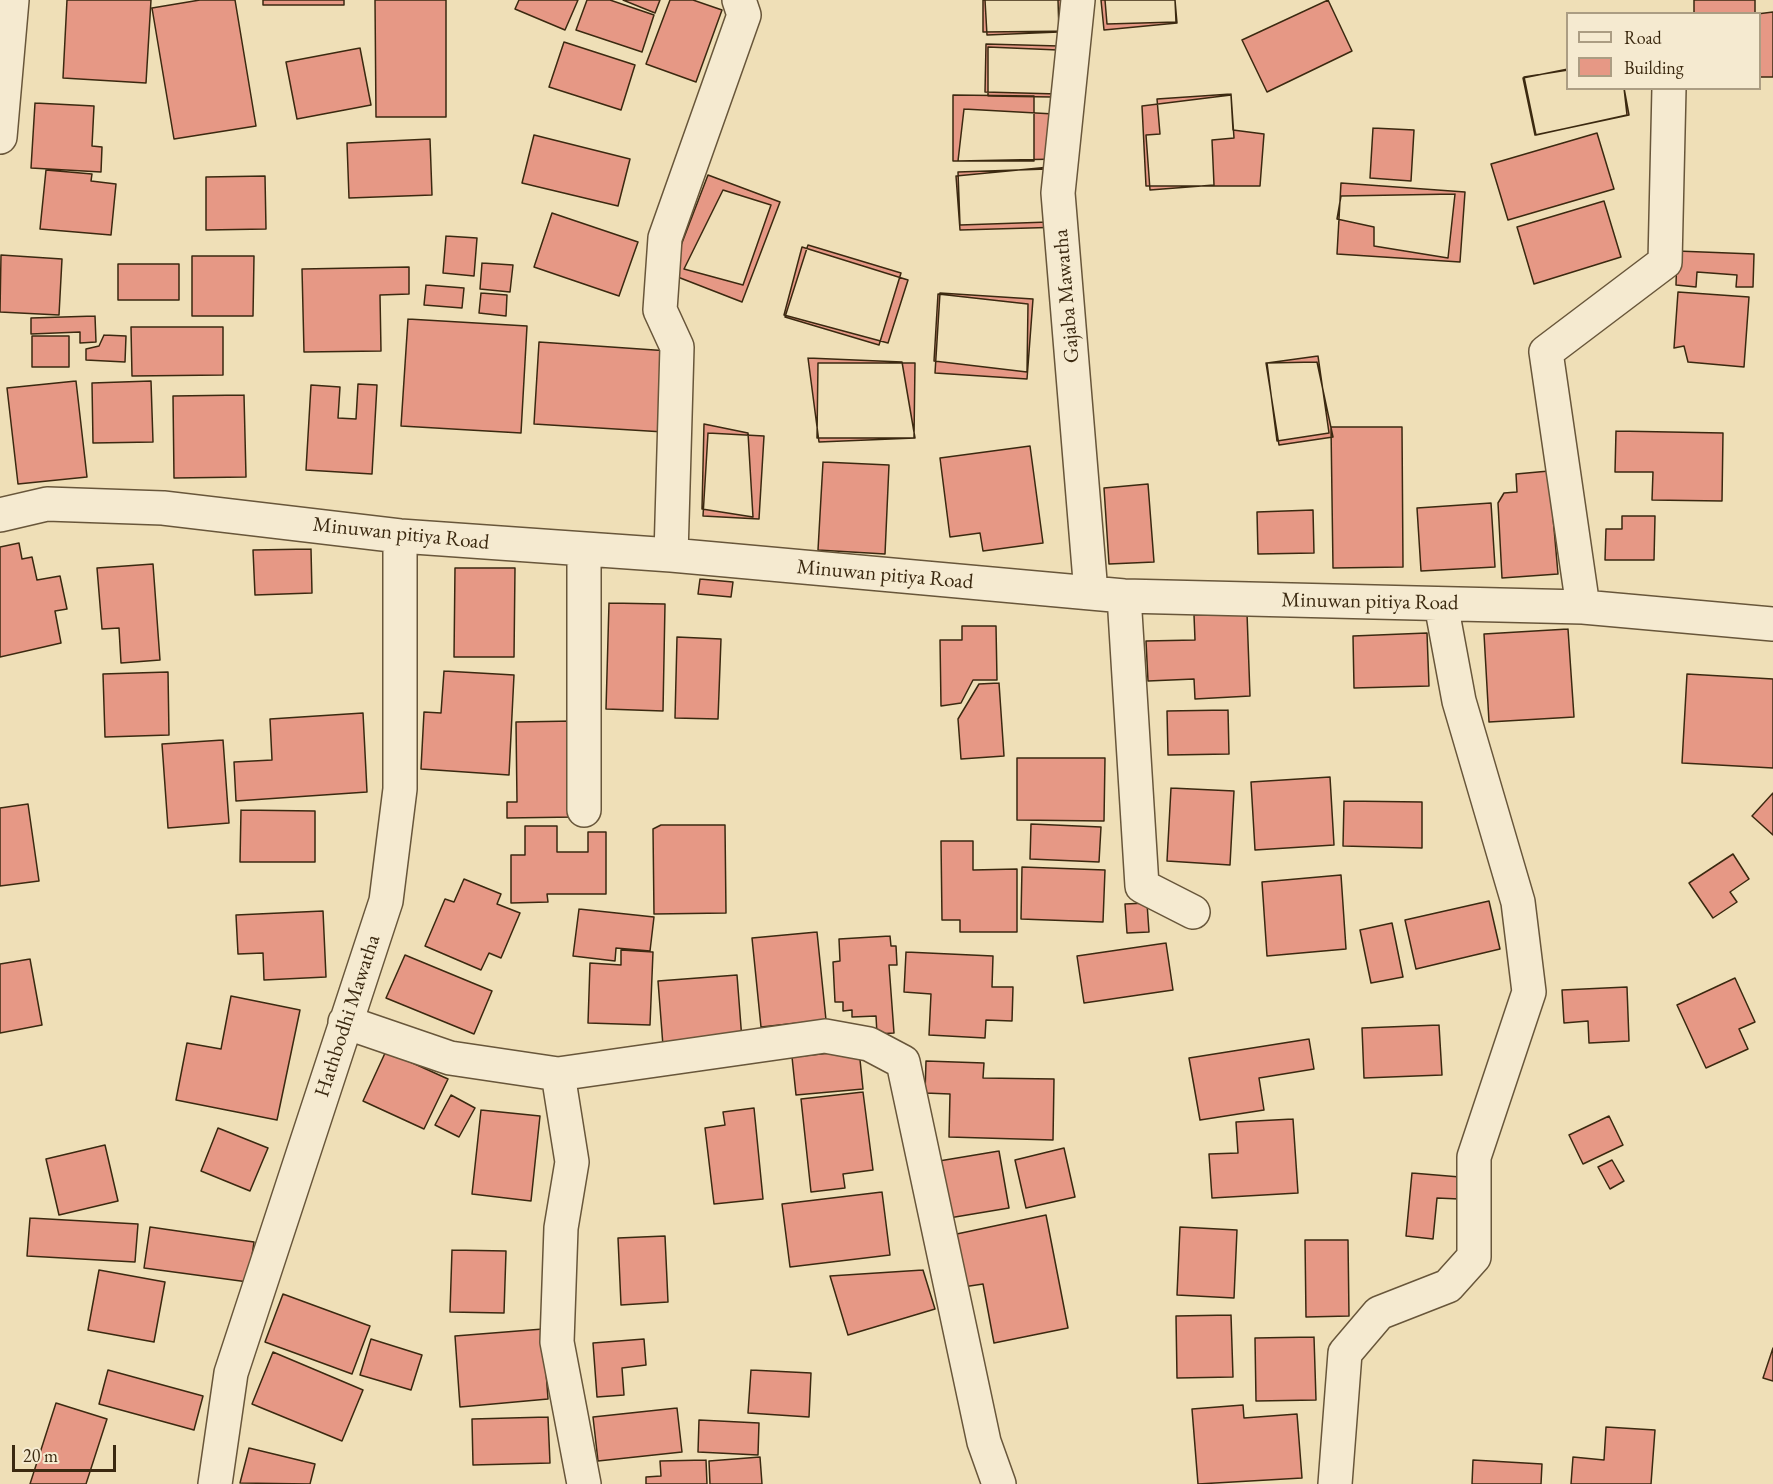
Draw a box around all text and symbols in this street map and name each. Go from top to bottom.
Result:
legend [1566,12,1761,90]
text: Road [1624,26,1662,49]
text: Building [1624,56,1684,79]
street label: Gajaba Mawatha [1049,228,1085,364]
street label: Minuwan pitiya Road [312,512,490,556]
street label: Minuwan pitiya Road [796,555,974,595]
street label: Minuwan pitiya Road [1281,588,1459,616]
street label: Hathbodhi Mawatha [310,932,386,1100]
scale bar [15,1433,118,1471]
text: 20 m [23,1444,58,1467]

